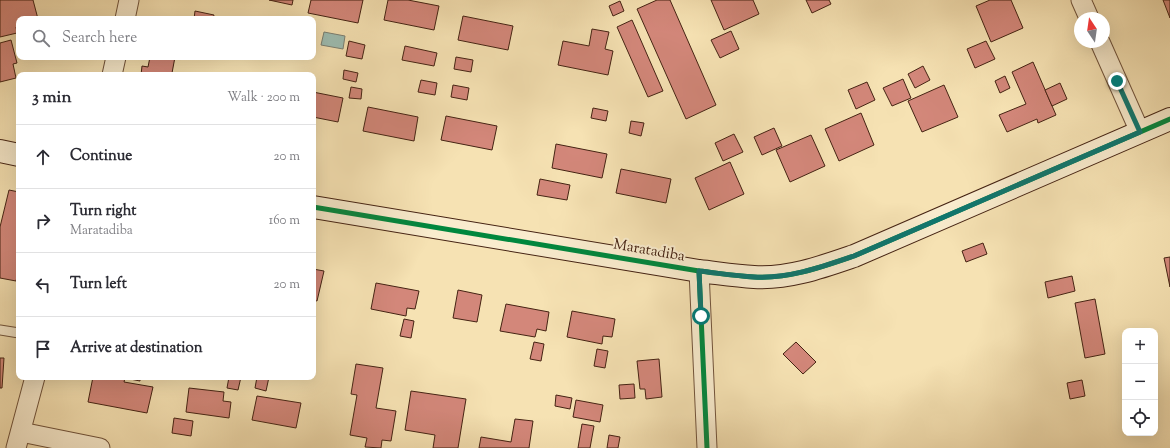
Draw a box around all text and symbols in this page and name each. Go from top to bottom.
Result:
north arrow [1074,12,1110,48]
search box [16,16,316,60]
icon: search [30,27,52,49]
text: Search here [62,28,137,49]
route end [1108,72,1126,90]
text: 3 min [32,86,71,110]
text: Walk · 200 m [227,89,300,107]
icon: ahead [32,146,54,168]
text: Continue [70,146,132,167]
text: 20 m [274,148,300,166]
text: Turn right [70,201,136,222]
icon: right [32,210,54,232]
text: 160 m [269,212,300,230]
text: Maratadiba [70,222,133,240]
street label: Maratadiba [612,234,687,268]
icon: left [32,274,54,296]
text: Turn left [70,274,127,295]
text: 20 m [274,276,300,294]
route start [692,307,710,325]
map controls [1122,328,1158,436]
button: + [1122,328,1158,364]
icon: arrive [32,338,54,360]
text: Arrive at destination [70,338,203,359]
button: − [1122,364,1158,400]
button: locate [1122,400,1158,436]

